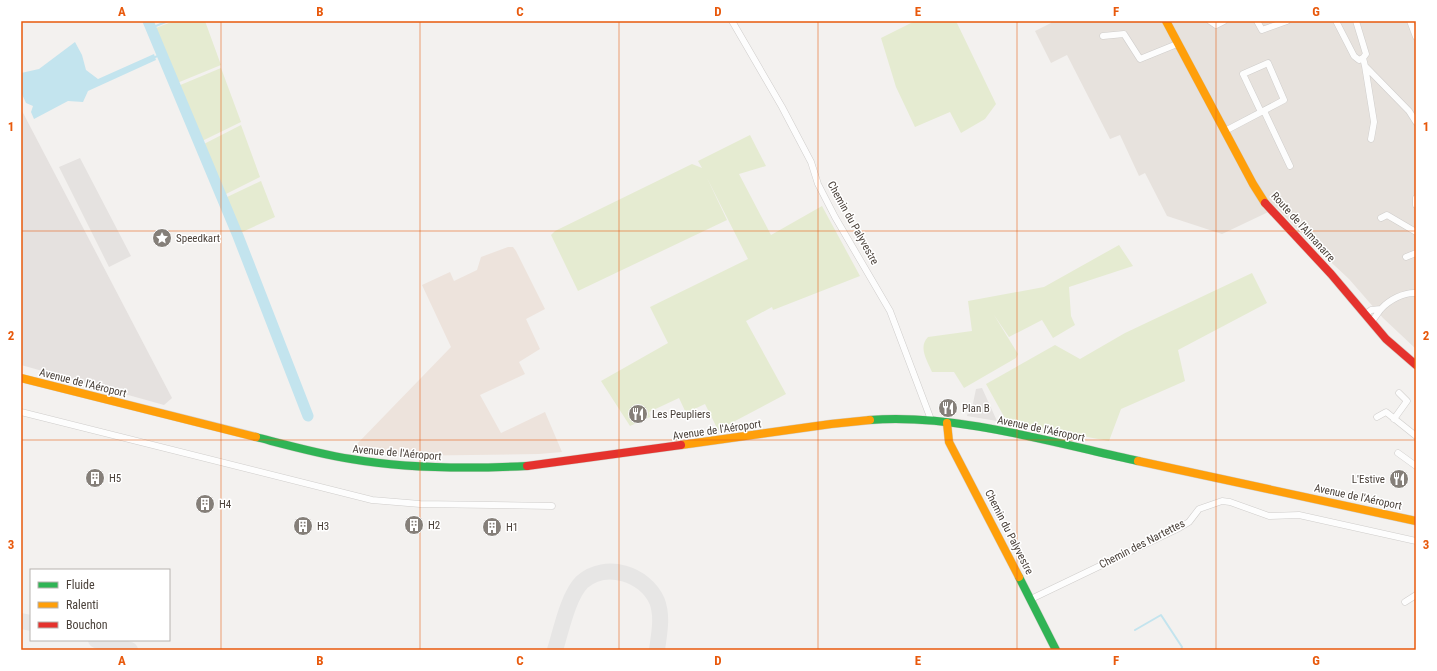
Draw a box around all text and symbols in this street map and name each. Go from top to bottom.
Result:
text: A [118,4,126,19]
text: B [316,4,324,19]
text: C [516,4,524,19]
text: D [714,4,722,19]
text: E [915,4,922,19]
text: F [1113,4,1119,19]
text: G [1312,4,1320,19]
text: 1 [8,119,14,134]
text: 1 [1423,119,1429,134]
street label: Chemin du Palyvestre [825,179,881,267]
street label: Route de l'Almanarre [1268,189,1338,265]
place icon: Speedkart [151,227,173,249]
place label: Speedkart [176,232,220,245]
text: 2 [8,328,15,343]
text: 2 [1423,328,1430,343]
street label: Avenue de l'Aéroport [38,366,128,400]
restaurant icon: Plan B [937,397,959,419]
place label: Plan B [962,402,990,415]
restaurant icon: Les Peupliers [627,403,649,425]
place label: Les Peupliers [652,408,710,421]
street label: Avenue de l'Aéroport [996,413,1086,445]
street label: Avenue de l'Aéroport [672,417,762,443]
street label: Avenue de l'Aéroport [352,443,442,463]
building icon: H5 [84,467,106,489]
restaurant icon: L'Estive [1388,468,1410,490]
place label: H5 [109,472,121,485]
place label: L'Estive [1352,473,1385,486]
street label: Avenue de l'Aéroport [1313,481,1403,513]
street label: Chemin du Palyvestre [982,487,1036,577]
building icon: H4 [194,493,216,515]
place label: H4 [219,498,232,511]
building icon: H2 [403,514,425,536]
building icon: H3 [292,515,314,537]
building icon: H1 [481,516,503,538]
street label: Chemin des Nartettes [1097,517,1187,571]
place label: H2 [428,519,440,532]
place label: H3 [317,520,329,533]
place label: H1 [506,521,518,534]
text: 3 [8,537,14,552]
text: 3 [1423,537,1429,552]
legend [30,569,170,641]
text: Fluide [66,578,95,592]
text: Ralenti [66,598,99,612]
text: Bouchon [66,618,108,632]
text: A [118,653,126,668]
text: B [316,653,324,668]
text: C [516,653,524,668]
text: D [714,653,722,668]
text: E [915,653,922,668]
text: F [1113,653,1119,668]
text: G [1312,653,1320,668]

